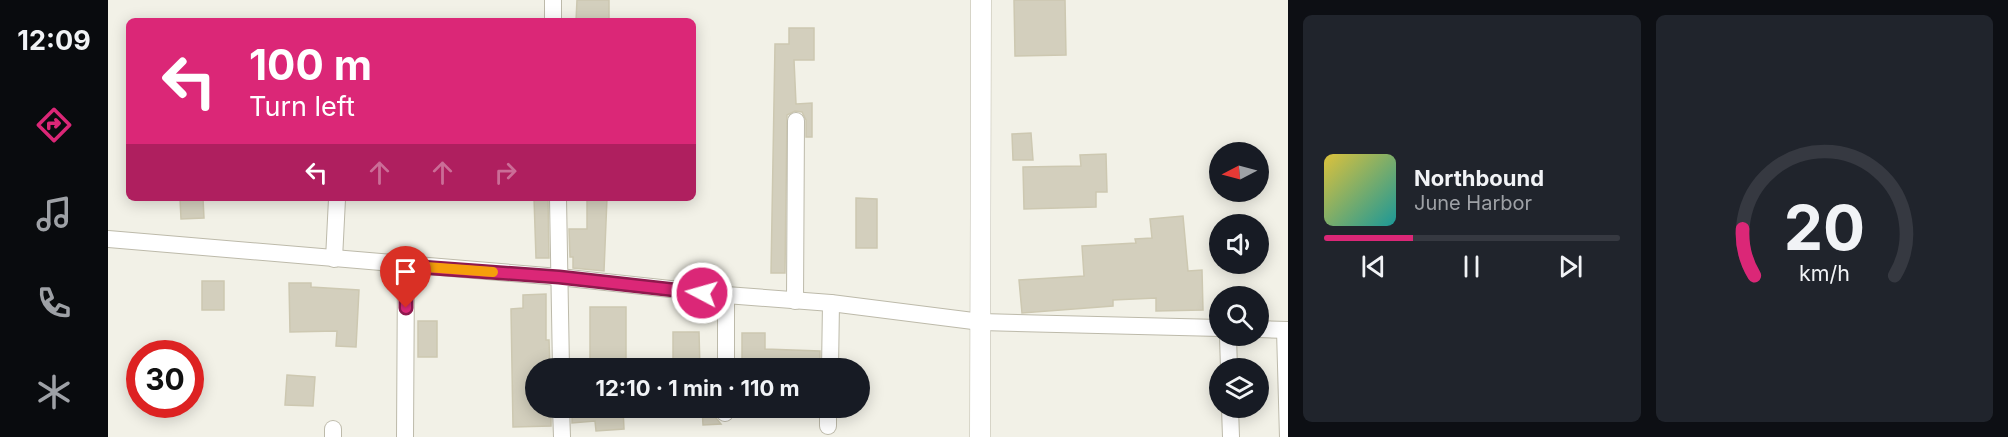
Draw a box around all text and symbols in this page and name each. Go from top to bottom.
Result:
text: 12:09 [17,24,91,57]
text: 100 m [249,39,372,90]
icon: left [150,42,228,120]
text: Turn left [249,90,355,123]
icon: directions [33,104,75,146]
north arrow [1209,142,1269,202]
map controls [1209,142,1269,418]
icon: left [300,156,333,189]
icon: ahead [363,156,396,189]
icon: ahead [426,156,459,189]
icon: right [489,156,522,189]
text: Northbound [1414,165,1544,191]
text: 20 [1784,190,1865,265]
text: June Harbor [1414,191,1532,215]
icon: music [33,193,75,235]
button: sound [1209,214,1269,274]
pin [380,246,431,308]
icon: previous [1357,250,1390,283]
icon: pause [1455,250,1488,283]
icon: next [1554,250,1587,283]
icon: arrive [389,255,422,288]
text: km/h [1799,260,1850,286]
position arrow [670,261,734,325]
icon: phone [33,282,75,324]
button: search [1209,286,1269,346]
speed limit sign: 30 [126,340,204,418]
button: layers [1209,358,1269,418]
icon: climate [33,371,75,413]
text: 12:10 · 1 min · 110 m [595,375,800,401]

